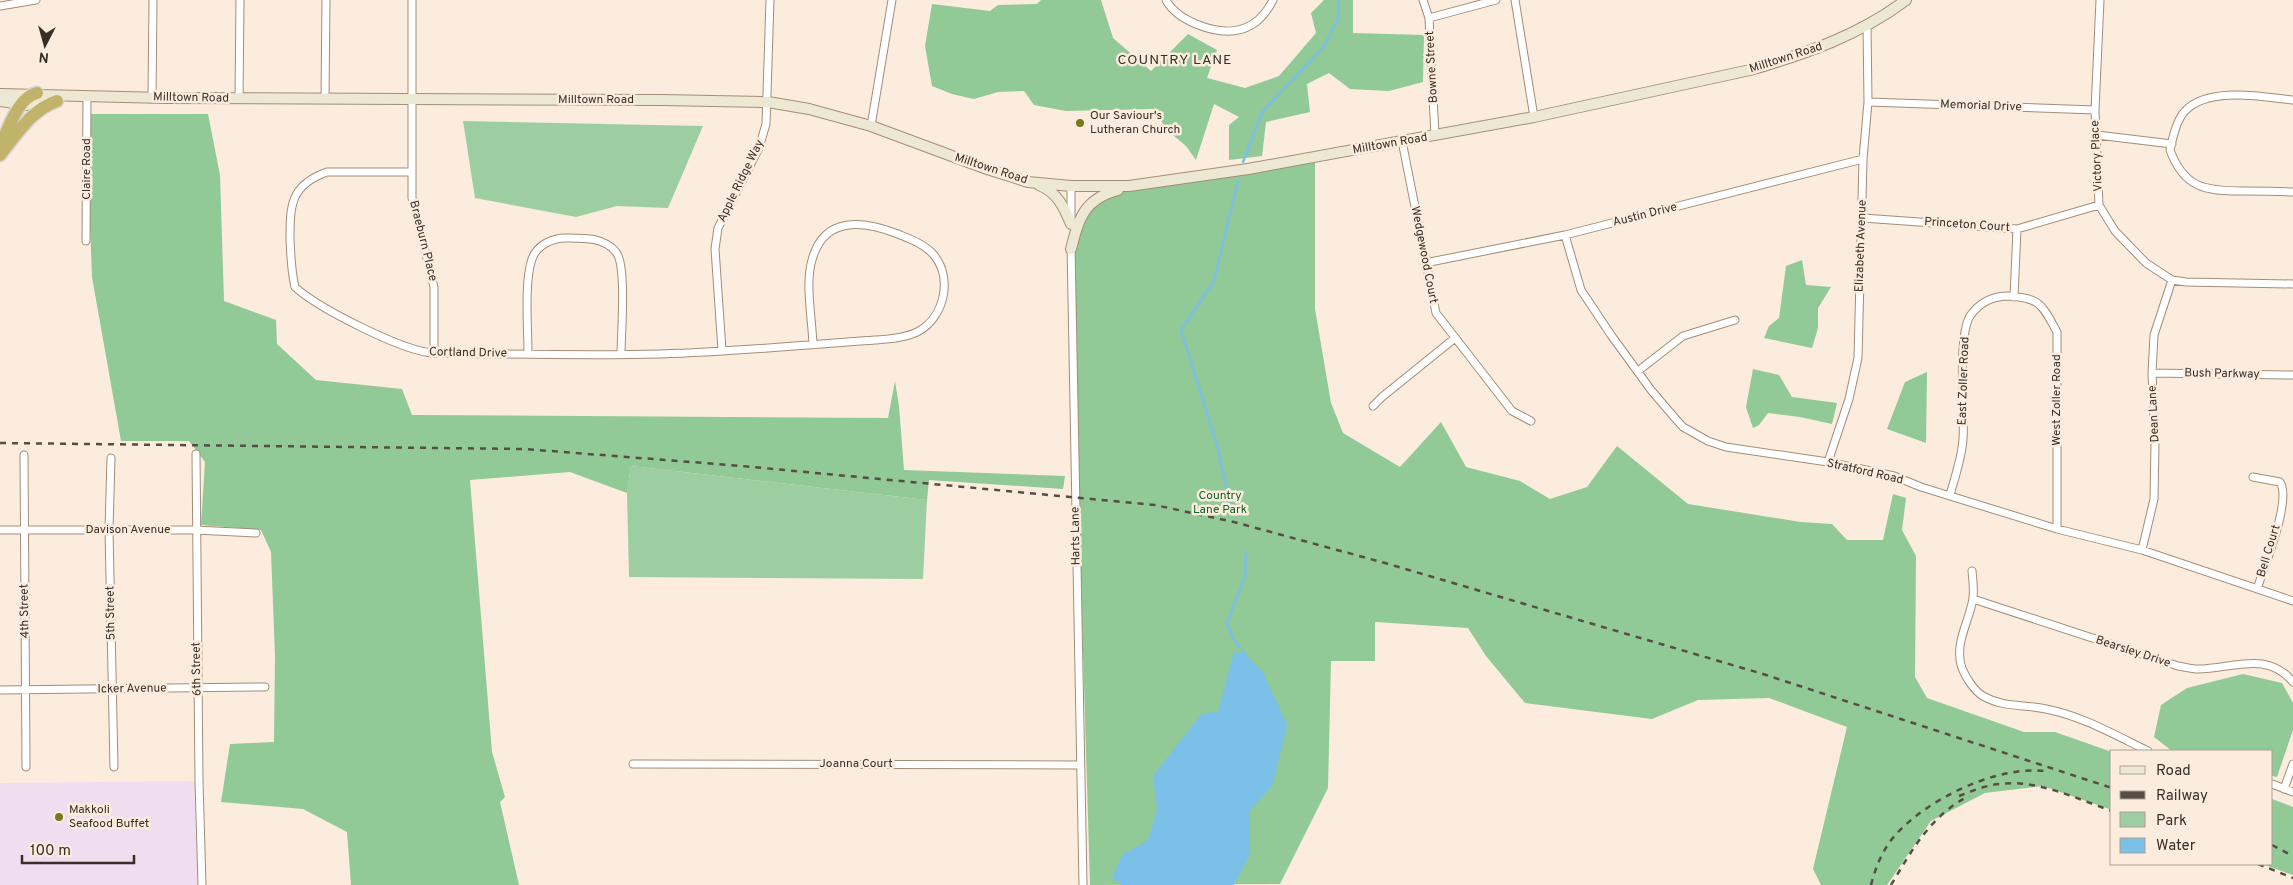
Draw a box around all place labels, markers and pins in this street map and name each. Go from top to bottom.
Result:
place label: Our Saviour's Lutheran Church [1090,108,1180,138]
marker: Our Saviour's Lutheran Church [1074,117,1086,129]
place label: Makkoli Seafood Buffet [69,802,149,832]
marker: Makkoli Seafood Buffet [53,811,65,823]

